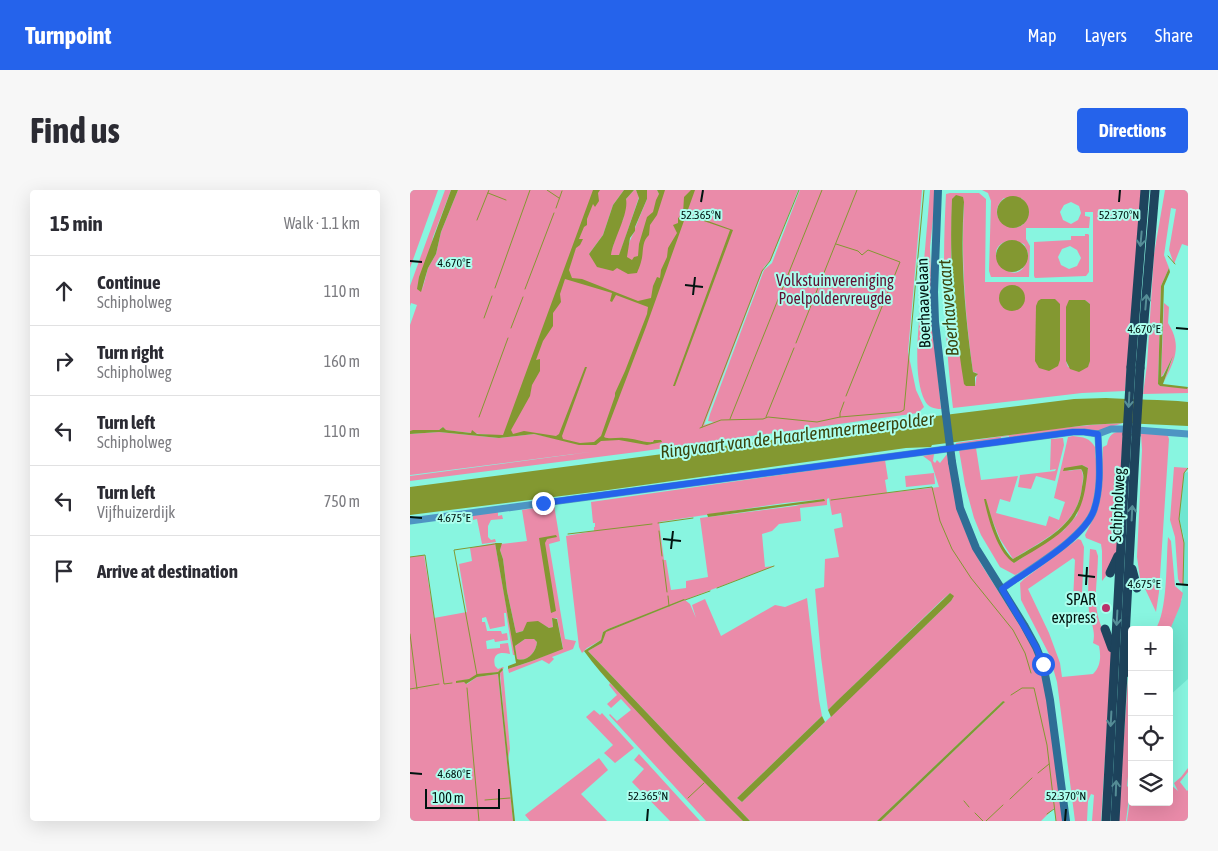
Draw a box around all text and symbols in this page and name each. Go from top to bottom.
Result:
text: Turnpoint [25,22,111,49]
text: Map [1027,25,1056,46]
text: Layers [1084,25,1127,46]
text: Share [1155,25,1193,46]
button: Directions [1077,108,1188,153]
text: Find us [30,110,120,150]
text: 52.365°N [681,208,721,222]
text: 52.370°N [1099,208,1139,222]
text: 15 min [50,211,103,235]
text: Walk · 1.1 km [284,214,360,232]
one-way arrow [1137,230,1146,246]
text: 4.670°E [437,256,471,270]
street label: Boerhaavelaan [912,258,934,348]
water label: Boerhavevaart [933,258,963,357]
text: Continue [97,271,161,293]
park label: Volkstuinvereniging Poelpoldervreugde [776,271,894,308]
icon: ahead [50,277,78,305]
text: 110 m [324,282,360,300]
text: Schipholweg [97,293,172,311]
one-way arrow [1141,294,1150,310]
text: 4.670°E [1127,322,1161,336]
text: Turn right [97,341,164,363]
icon: right [50,347,78,375]
text: 160 m [324,352,360,370]
text: Schipholweg [97,363,172,381]
one-way arrow [1125,392,1134,408]
water label: Ringvaart van de Haarlemmermeerpolder [659,408,936,462]
text: Turn left [97,411,155,433]
icon: left [50,417,78,445]
text: 110 m [324,422,360,440]
text: Schipholweg [97,433,172,451]
street label: Schipholweg [1106,467,1129,543]
text: Turn left [97,481,155,503]
icon: left [50,487,78,515]
text: 750 m [324,492,360,510]
route end [532,492,555,515]
text: Vijfhuizerdijk [97,503,175,521]
one-way arrow [1127,505,1137,521]
text: 4.675°E [437,511,471,525]
icon: arrive [50,557,78,585]
text: Arrive at destination [97,560,238,582]
text: 4.675°E [1127,577,1161,591]
place label: SPAR express [1052,590,1096,627]
marker: SPAR express [1100,602,1112,614]
one-way arrow [1112,610,1121,626]
map controls [1128,626,1173,806]
button: + [1128,626,1173,671]
route start [1032,653,1055,676]
button: − [1128,671,1173,716]
one-way arrow [1107,711,1116,727]
button: locate [1128,716,1173,761]
button: layers [1128,761,1173,806]
text: 4.680°E [437,767,471,781]
one-way arrow [1112,780,1121,796]
scale bar [425,786,500,809]
text: 52.365°N [628,789,668,803]
text: 52.370°N [1046,789,1086,803]
text: 100 m [432,790,464,806]

